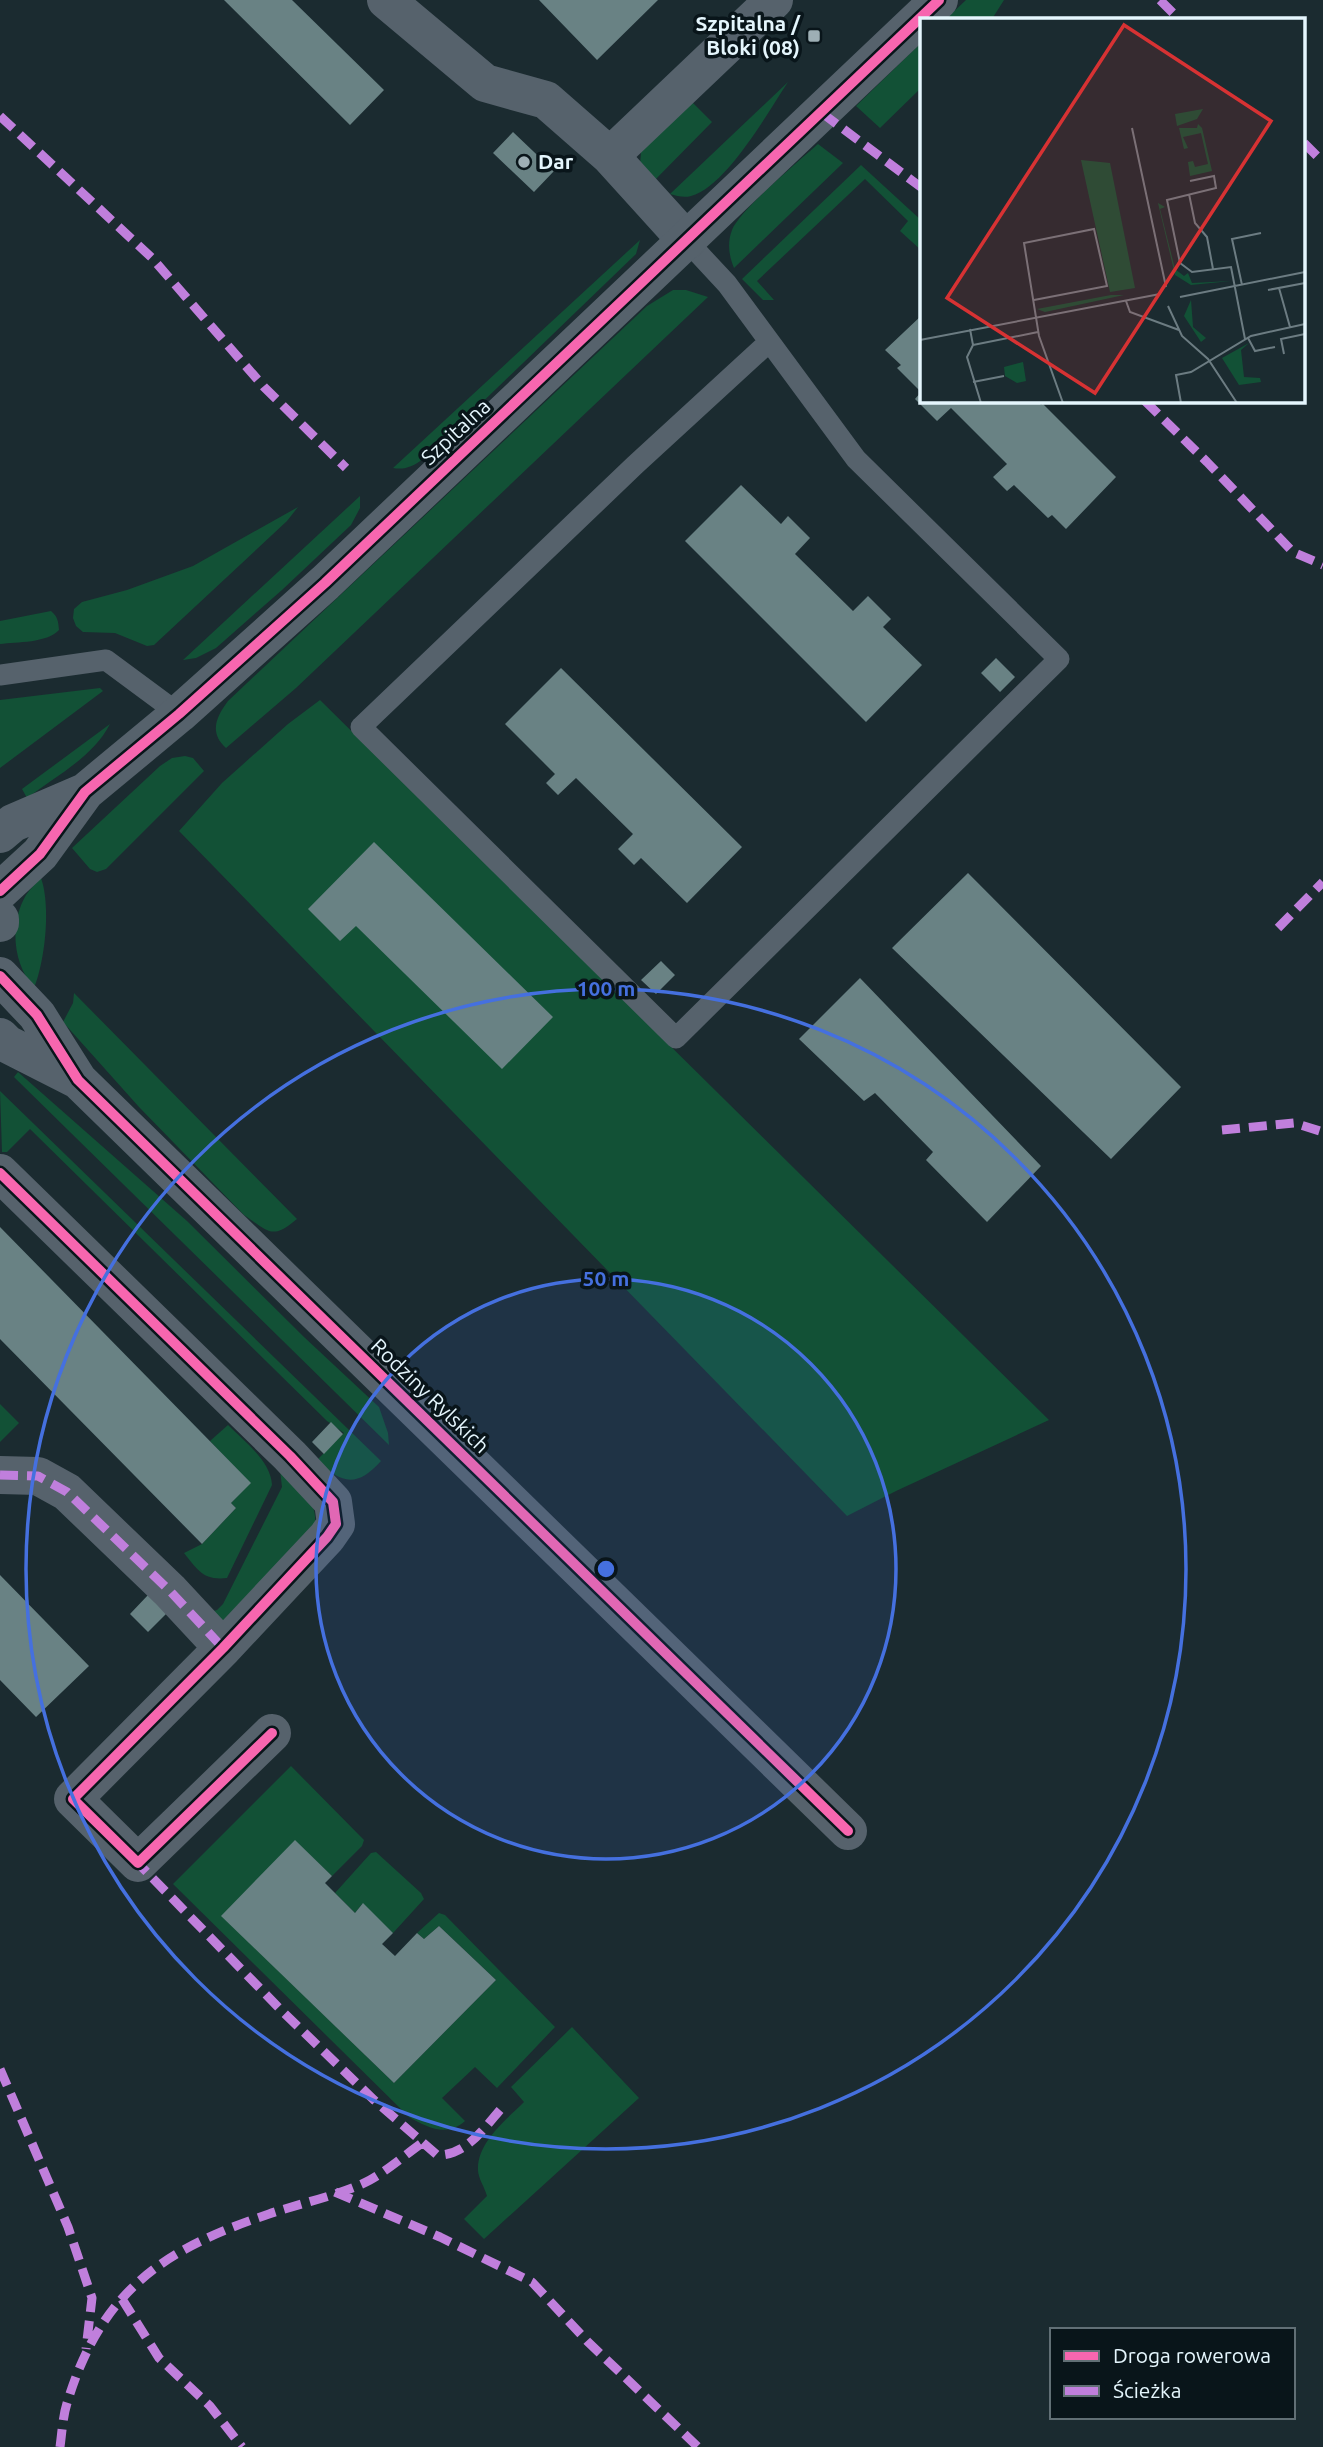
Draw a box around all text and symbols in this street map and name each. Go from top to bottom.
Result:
place label: Szpitalna / Bloki (08) [695,11,801,59]
inset map [920,18,1306,402]
marker: Szpitalna / Bloki (08) [806,28,822,44]
place label: Dar [538,149,574,173]
marker: Dar [516,154,532,170]
street label: Szpitalna [416,393,495,469]
text: 100 m [577,976,635,1000]
text: 50 m [583,1266,629,1290]
street label: Rodziny Rylskich [367,1333,495,1458]
centre of rings [594,1557,618,1581]
legend [1050,2328,1295,2419]
text: Droga rowerowa [1113,2343,1271,2367]
text: Ścieżka [1113,2378,1182,2402]

